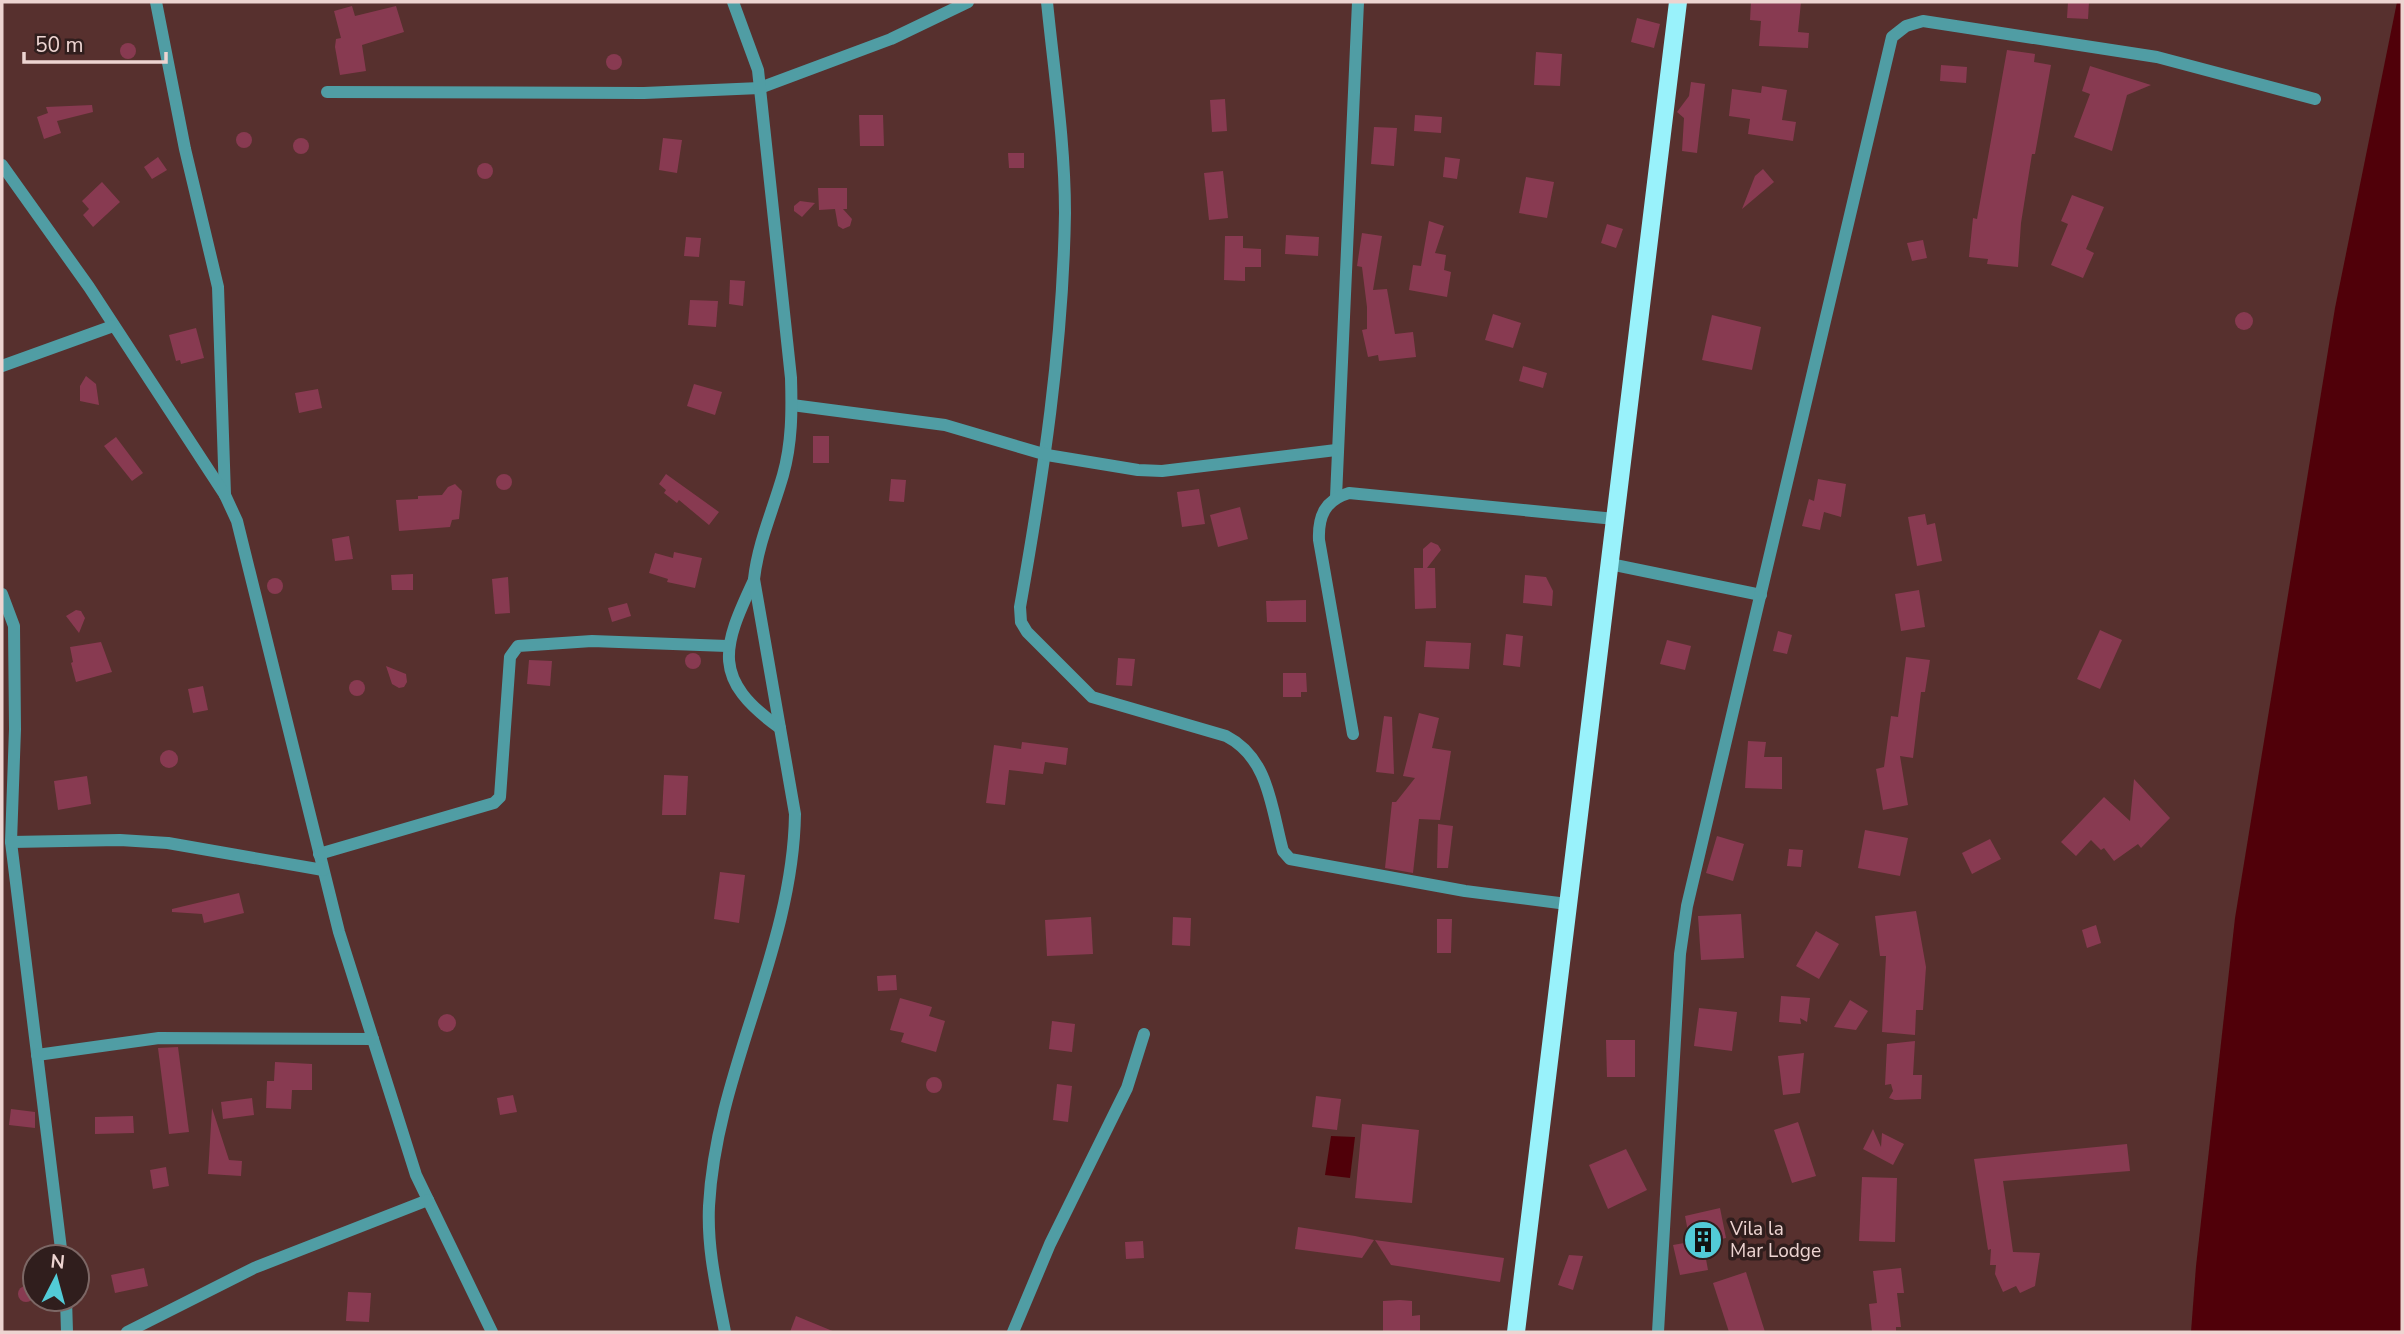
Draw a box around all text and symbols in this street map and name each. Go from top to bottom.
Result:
scale bar [24,21,166,65]
text: 50 m [35,31,84,59]
place label: Vila la Mar Lodge [1729,1216,1821,1264]
building icon: Vila la Mar Lodge [1682,1219,1724,1261]
north arrow [21,1243,91,1313]
text: N [49,1248,66,1276]

